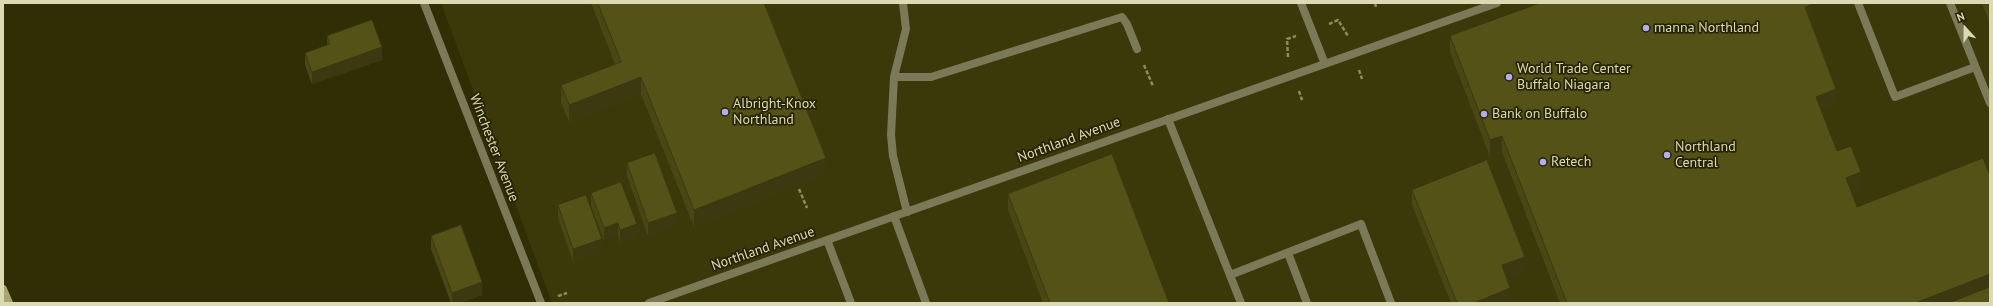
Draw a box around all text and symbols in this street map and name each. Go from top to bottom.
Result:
north arrow [1945,8,1985,48]
text: N [1955,9,1967,25]
place label: manna Northland [1654,20,1759,36]
marker: manna Northland [1641,23,1651,33]
place label: World Trade Center Buffalo Niagara [1517,61,1631,94]
marker: World Trade Center Buffalo Niagara [1504,72,1514,82]
street label: Winchester Avenue [466,92,522,204]
place label: Albright-Knox Northland [733,96,816,128]
place label: Bank on Buffalo [1492,106,1587,122]
marker: Albright-Knox Northland [720,107,730,117]
marker: Bank on Buffalo [1479,109,1489,119]
street label: Northland Avenue [1015,114,1123,166]
place label: Northland Central [1675,139,1736,172]
marker: Northland Central [1662,150,1672,160]
place label: Retech [1551,154,1591,170]
marker: Retech [1538,157,1548,167]
street label: Northland Avenue [709,223,817,275]

